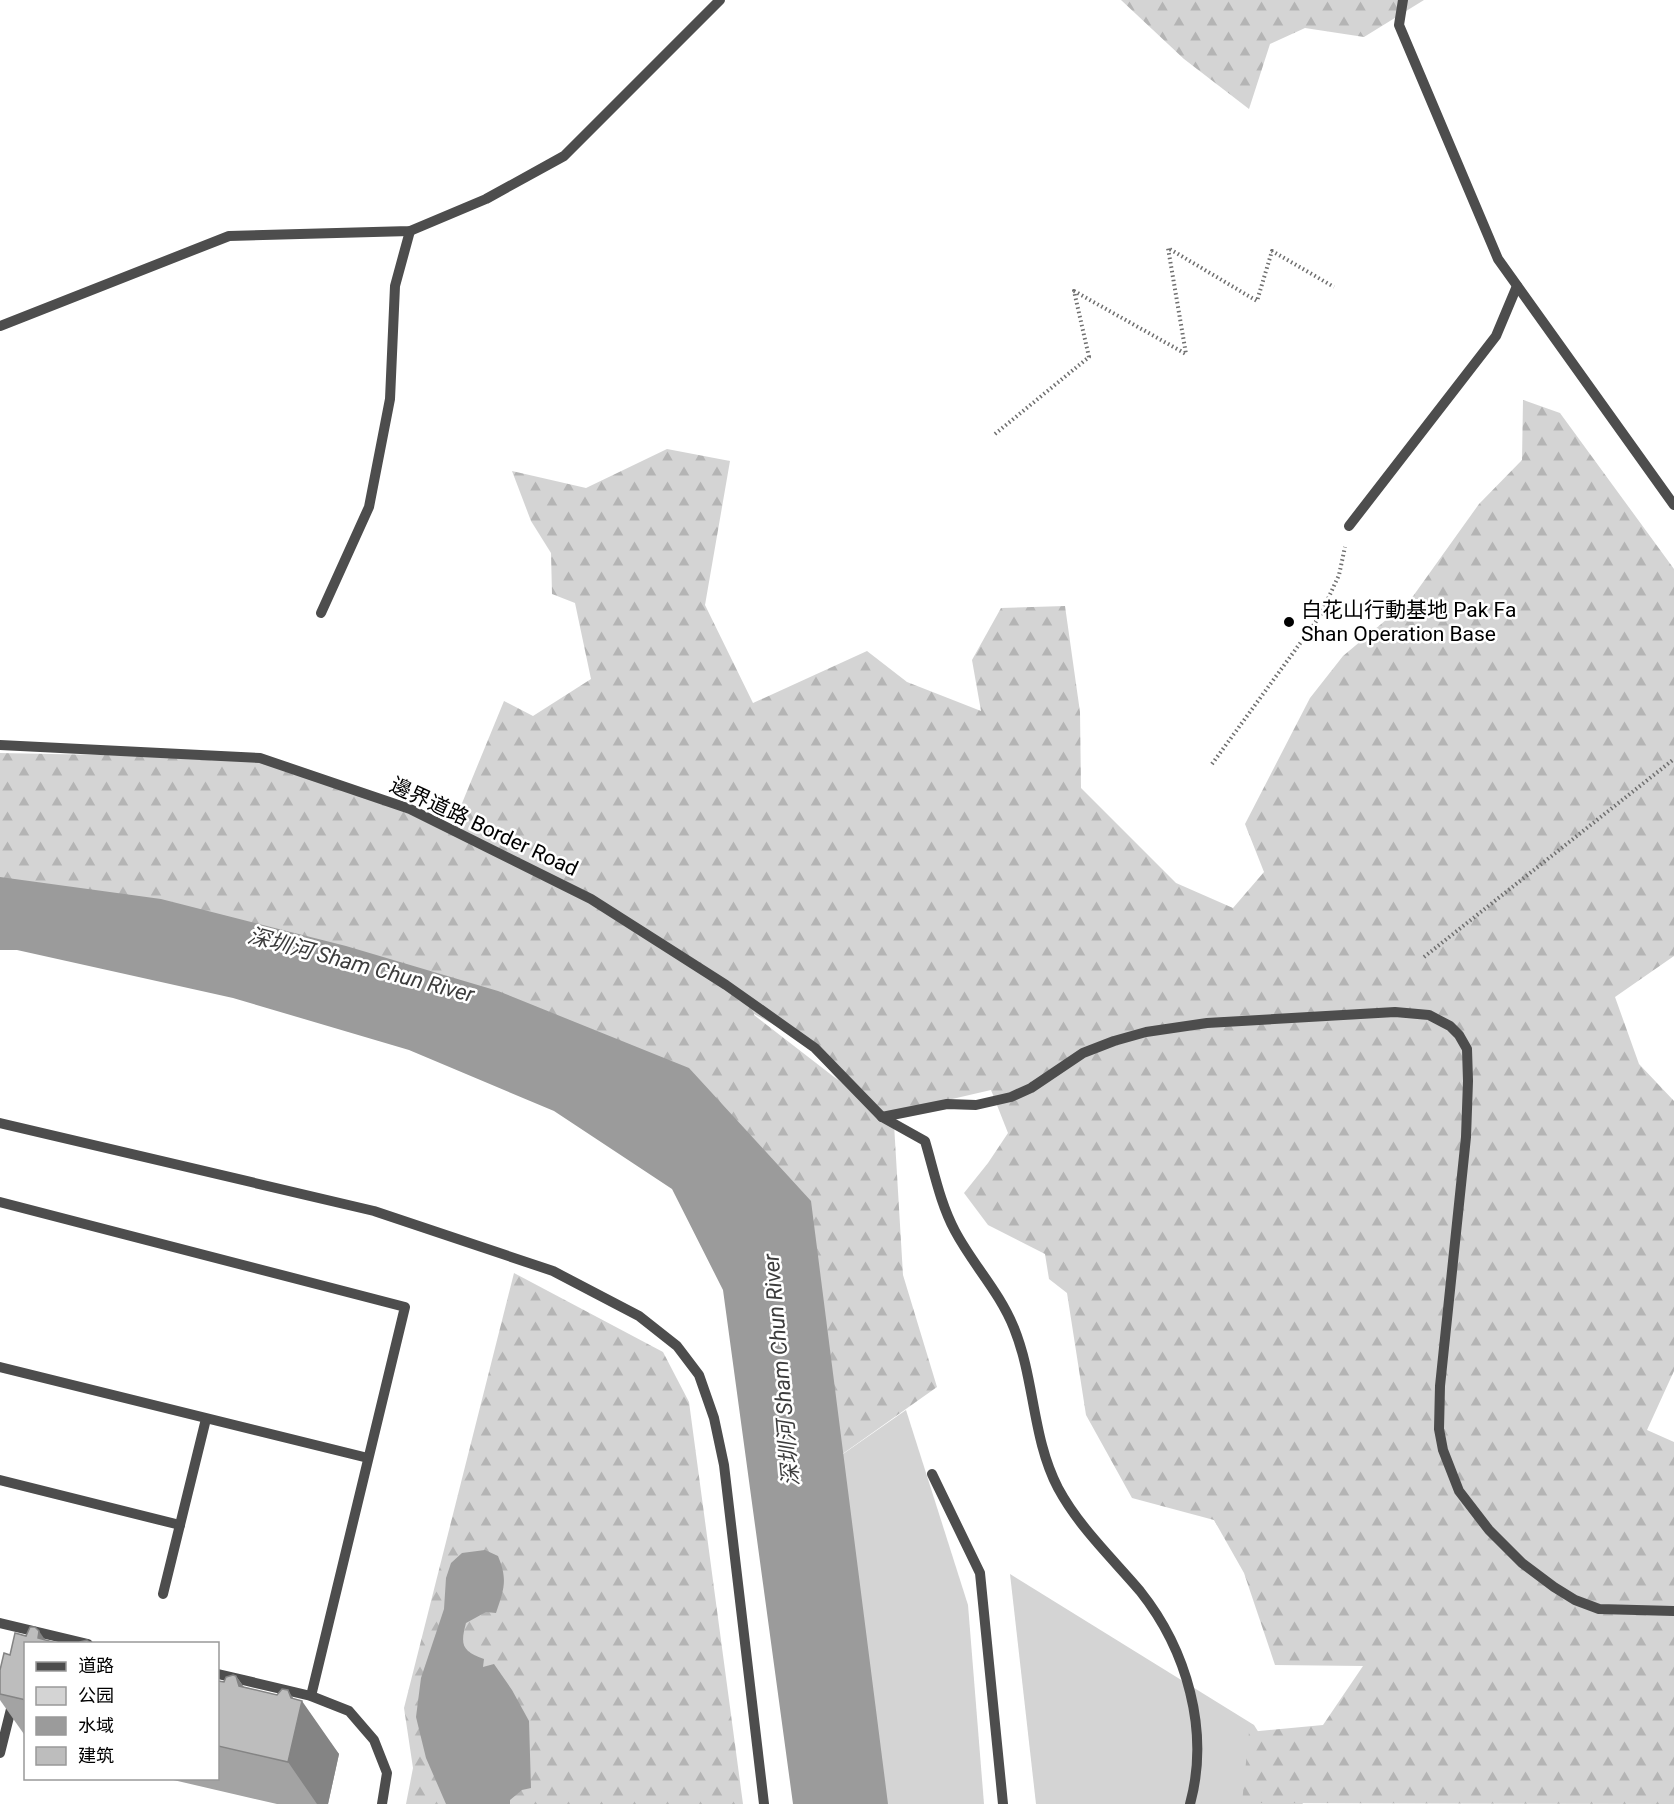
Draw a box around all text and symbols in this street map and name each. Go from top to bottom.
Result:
place label: 白花山行動基地 Pak Fa Shan Operation Base [1301,598,1516,646]
marker: 白花山行動基地 Pak Fa Shan Operation Base [1282,615,1296,629]
street label: 邊界道路 Border Road [386,773,582,881]
water label: 深圳河 Sham Chun River [245,923,478,1007]
water label: 深圳河 Sham Chun River [758,1252,804,1487]
legend [24,1642,219,1780]
text: 道路 [78,1655,114,1676]
text: 公园 [78,1685,114,1706]
text: 水域 [78,1715,114,1736]
text: 建筑 [78,1745,114,1766]

